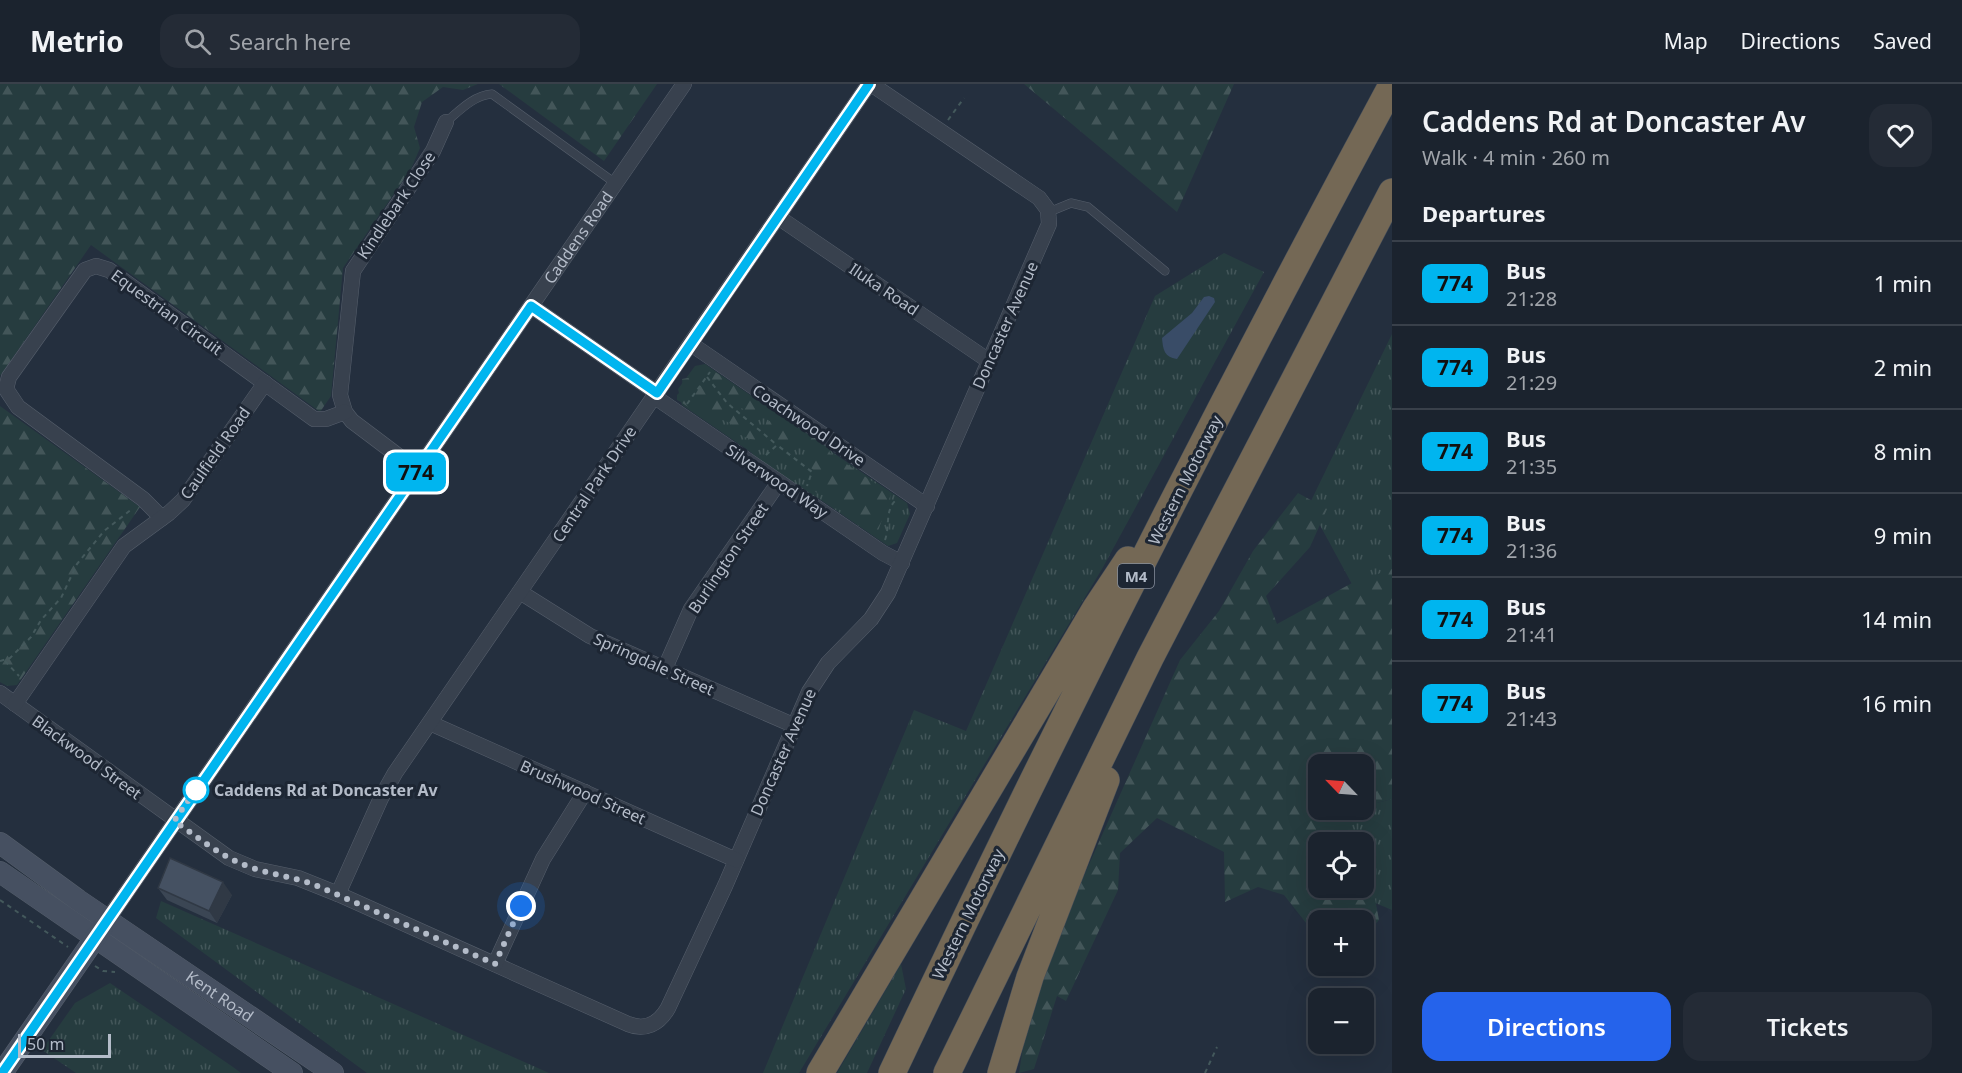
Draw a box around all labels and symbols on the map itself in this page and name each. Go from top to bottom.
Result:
street label: Kindlebark Close [352,147,440,263]
street label: Caddens Road [538,187,618,288]
street label: Iluka Road [845,258,923,320]
street label: Doncaster Avenue [967,258,1043,392]
street label: Equestrian Circuit [107,264,227,360]
street label: Coachwood Drive [748,379,870,471]
street label: Caulfield Road [175,402,255,504]
street label: Western Motorway [1143,411,1228,549]
street label: Central Park Drive [547,422,641,546]
street label: Silverwood Way [722,439,833,524]
line badge: 774 [382,452,450,492]
street label: Burlington Street [683,498,773,618]
road number: M4 [1118,564,1154,588]
street label: Springdale Street [590,628,718,701]
street label: Doncaster Avenue [745,685,821,819]
street label: Blackwood Street [28,710,146,804]
street label: Brushwood Street [517,754,649,830]
north arrow [1308,754,1374,820]
marker: Caddens Rd at Doncaster Av [183,777,209,803]
place label: Caddens Rd at Doncaster Av [214,779,439,801]
street label: Western Motorway [927,844,1010,983]
your location [506,891,536,921]
street label: Kent Road [182,965,258,1027]
scale bar [18,1031,111,1058]

